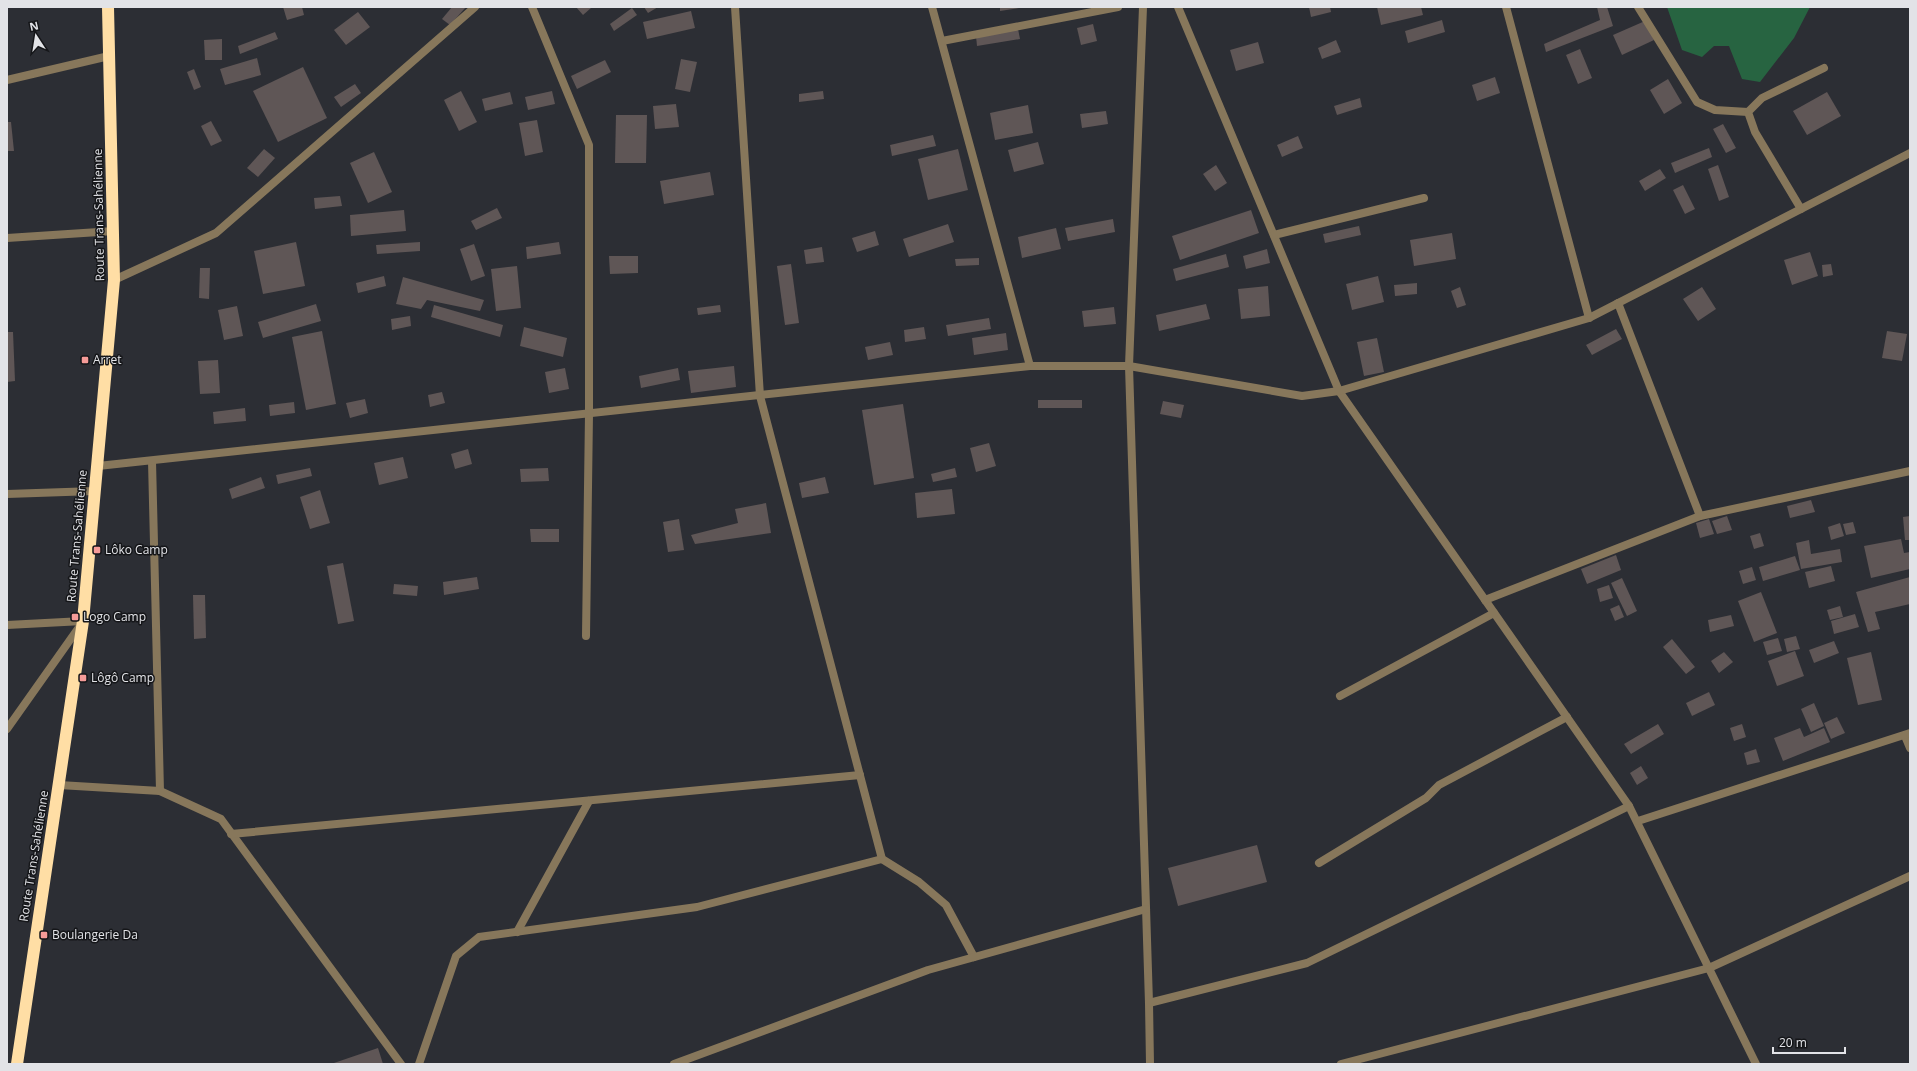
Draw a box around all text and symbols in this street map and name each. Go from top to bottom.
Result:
north arrow [16,16,56,56]
text: N [28,17,40,34]
street label: Route Trans-Sahélienne [89,148,108,282]
place label: Arret [93,351,121,368]
marker: Arret [80,355,90,365]
street label: Route Trans-Sahélienne [62,469,91,603]
place label: Lôko Camp [105,541,168,558]
marker: Lôko Camp [92,545,102,555]
place label: Logo Camp [83,608,146,625]
marker: Logo Camp [70,612,80,622]
place label: Lôgô Camp [91,669,154,686]
marker: Lôgô Camp [78,673,88,683]
street label: Route Trans-Sahélienne [15,789,52,923]
place label: Boulangerie Da [52,926,138,943]
marker: Boulangerie Da [39,930,49,940]
scale bar [1773,1029,1845,1055]
text: 20 m [1779,1034,1807,1051]

